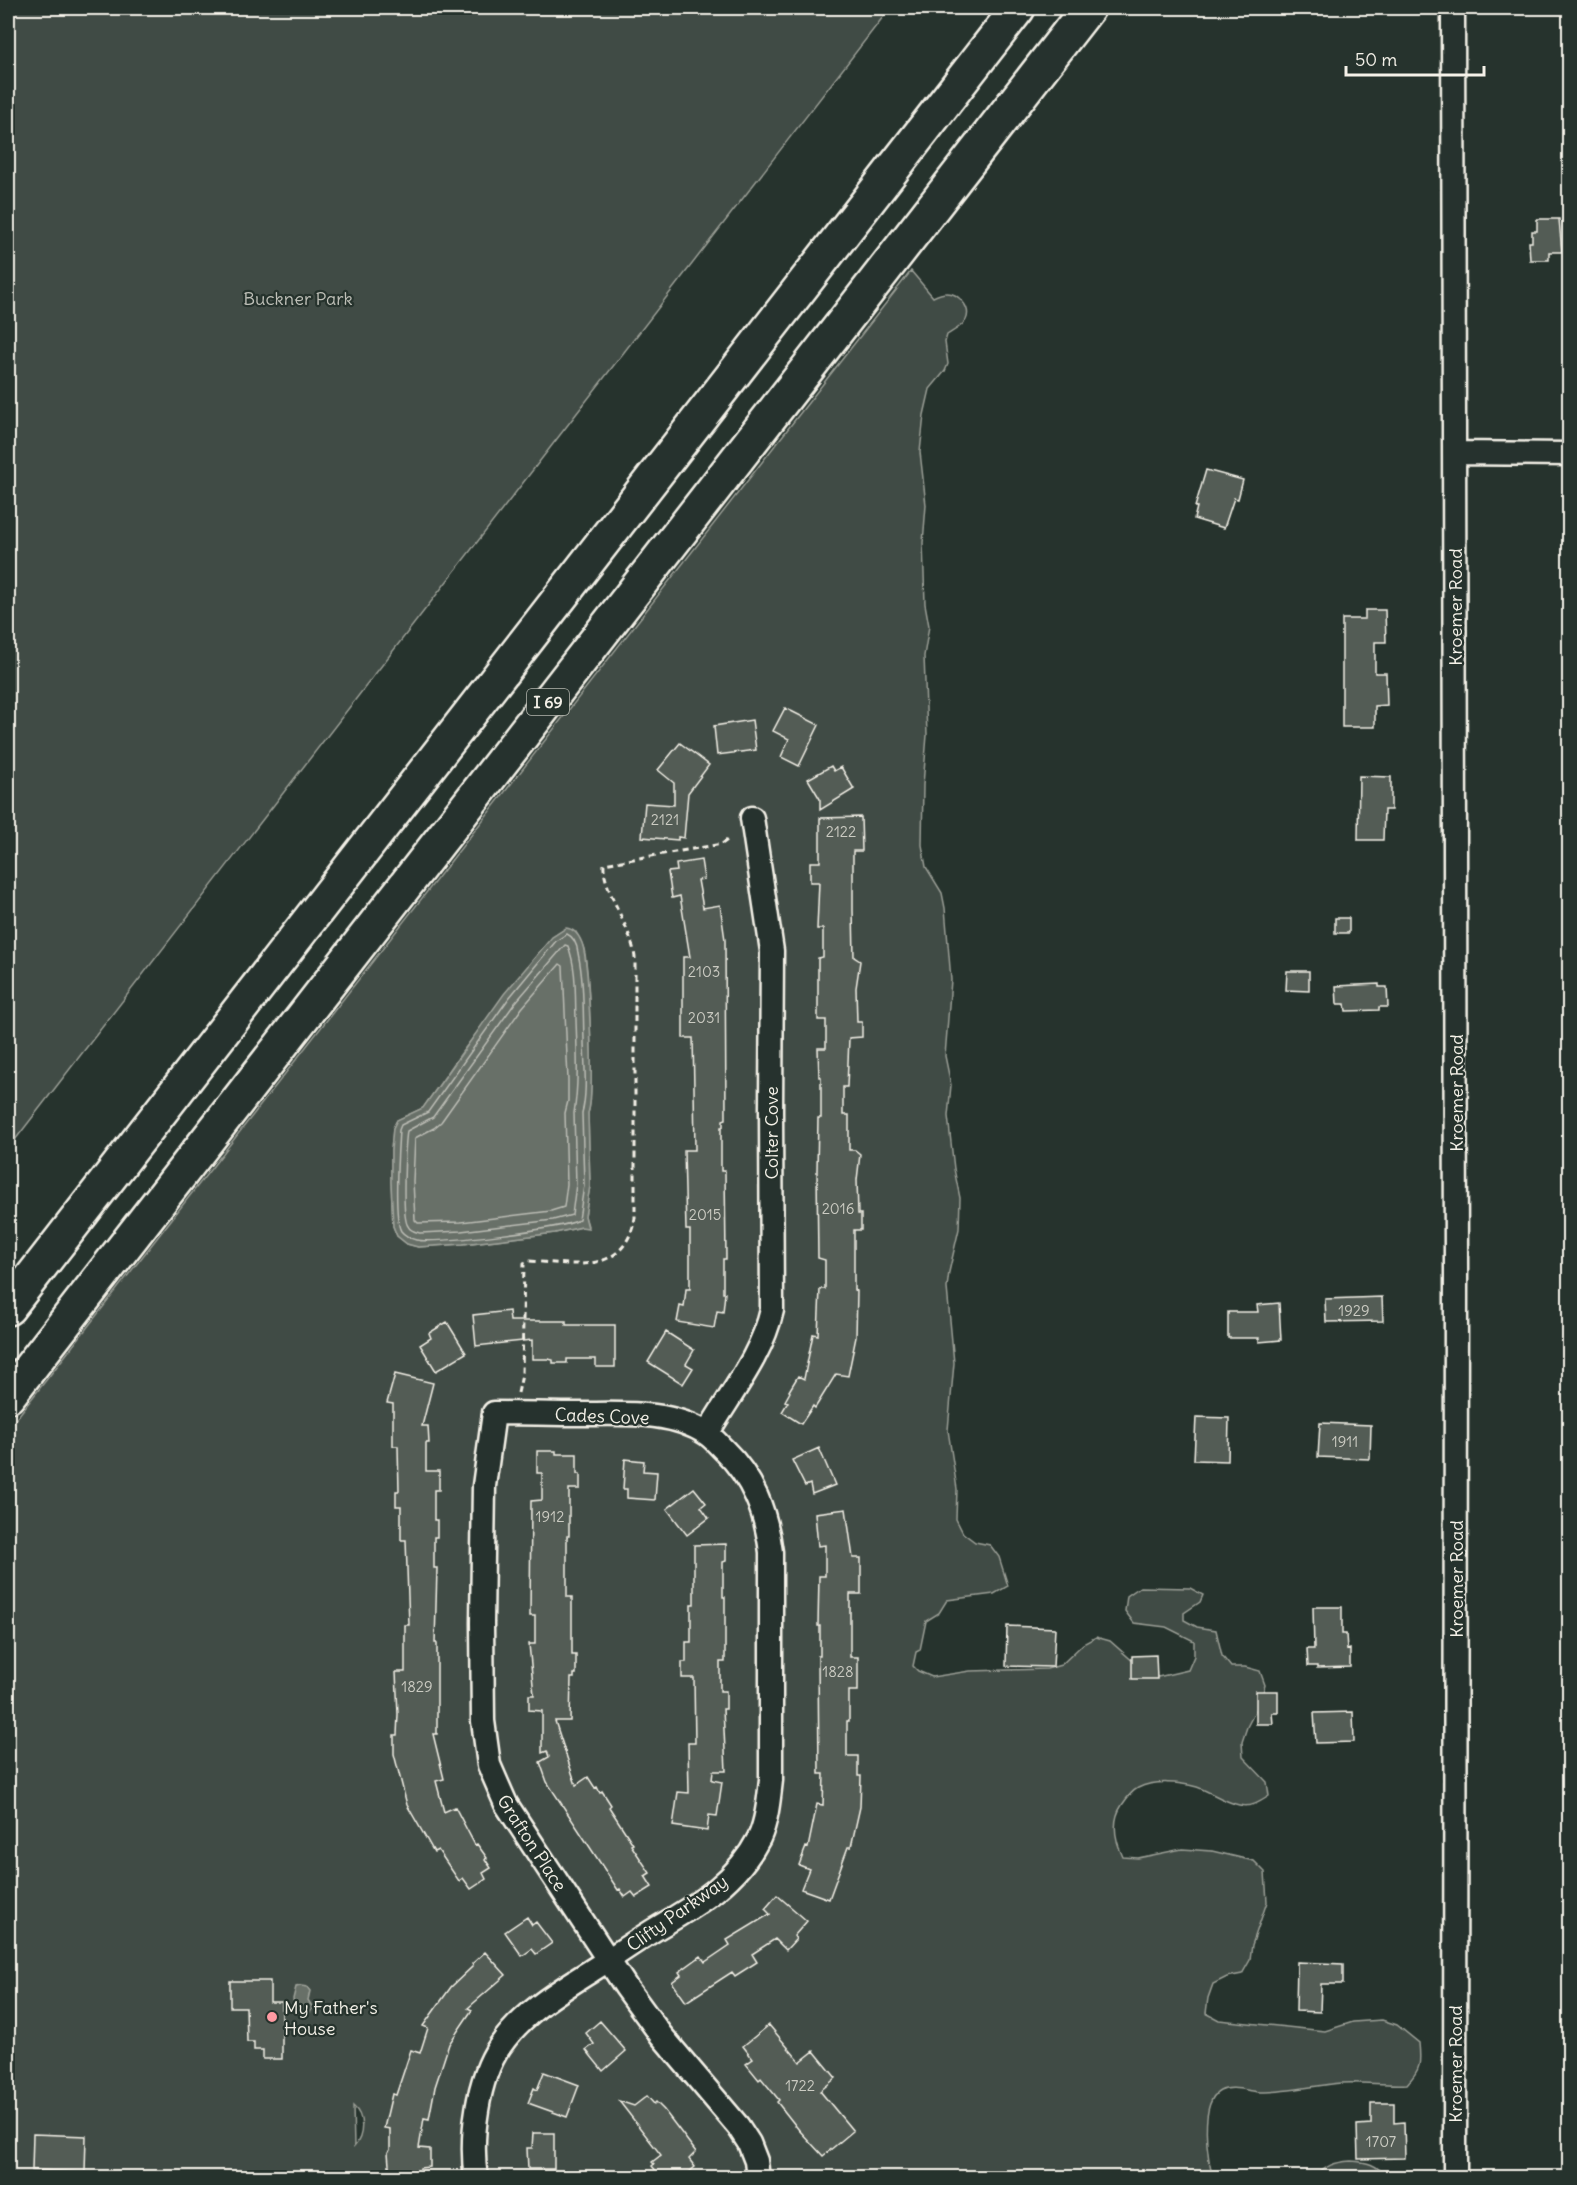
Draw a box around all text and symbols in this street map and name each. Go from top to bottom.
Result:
scale bar [1346,39,1484,77]
text: 50 m [1355,48,1397,71]
park label: Buckner Park [243,287,353,310]
street label: Kroemer Road [1444,548,1467,666]
road number: I 69 [527,689,569,715]
house number: 2121 [651,810,679,829]
house number: 2122 [826,822,856,841]
house number: 2103 [688,962,720,981]
house number: 2031 [688,1008,720,1027]
street label: Kroemer Road [1445,1034,1468,1152]
street label: Colter Cove [760,1086,783,1180]
house number: 2016 [822,1199,854,1218]
house number: 2015 [689,1205,721,1224]
house number: 1929 [1338,1301,1370,1320]
street label: Cades Cove [554,1403,650,1429]
house number: 1911 [1332,1432,1358,1451]
house number: 1912 [536,1507,564,1526]
street label: Kroemer Road [1445,1520,1468,1638]
house number: 1828 [822,1662,854,1681]
house number: 1829 [401,1677,433,1696]
street label: Grafton Place [492,1790,572,1896]
street label: Clifty Parkway [622,1870,732,1956]
place label: My Father's House [284,1996,378,2040]
street label: Kroemer Road [1444,2005,1467,2123]
marker: My Father's House [265,2010,279,2024]
house number: 1722 [785,2076,815,2095]
house number: 1707 [1366,2132,1396,2151]

